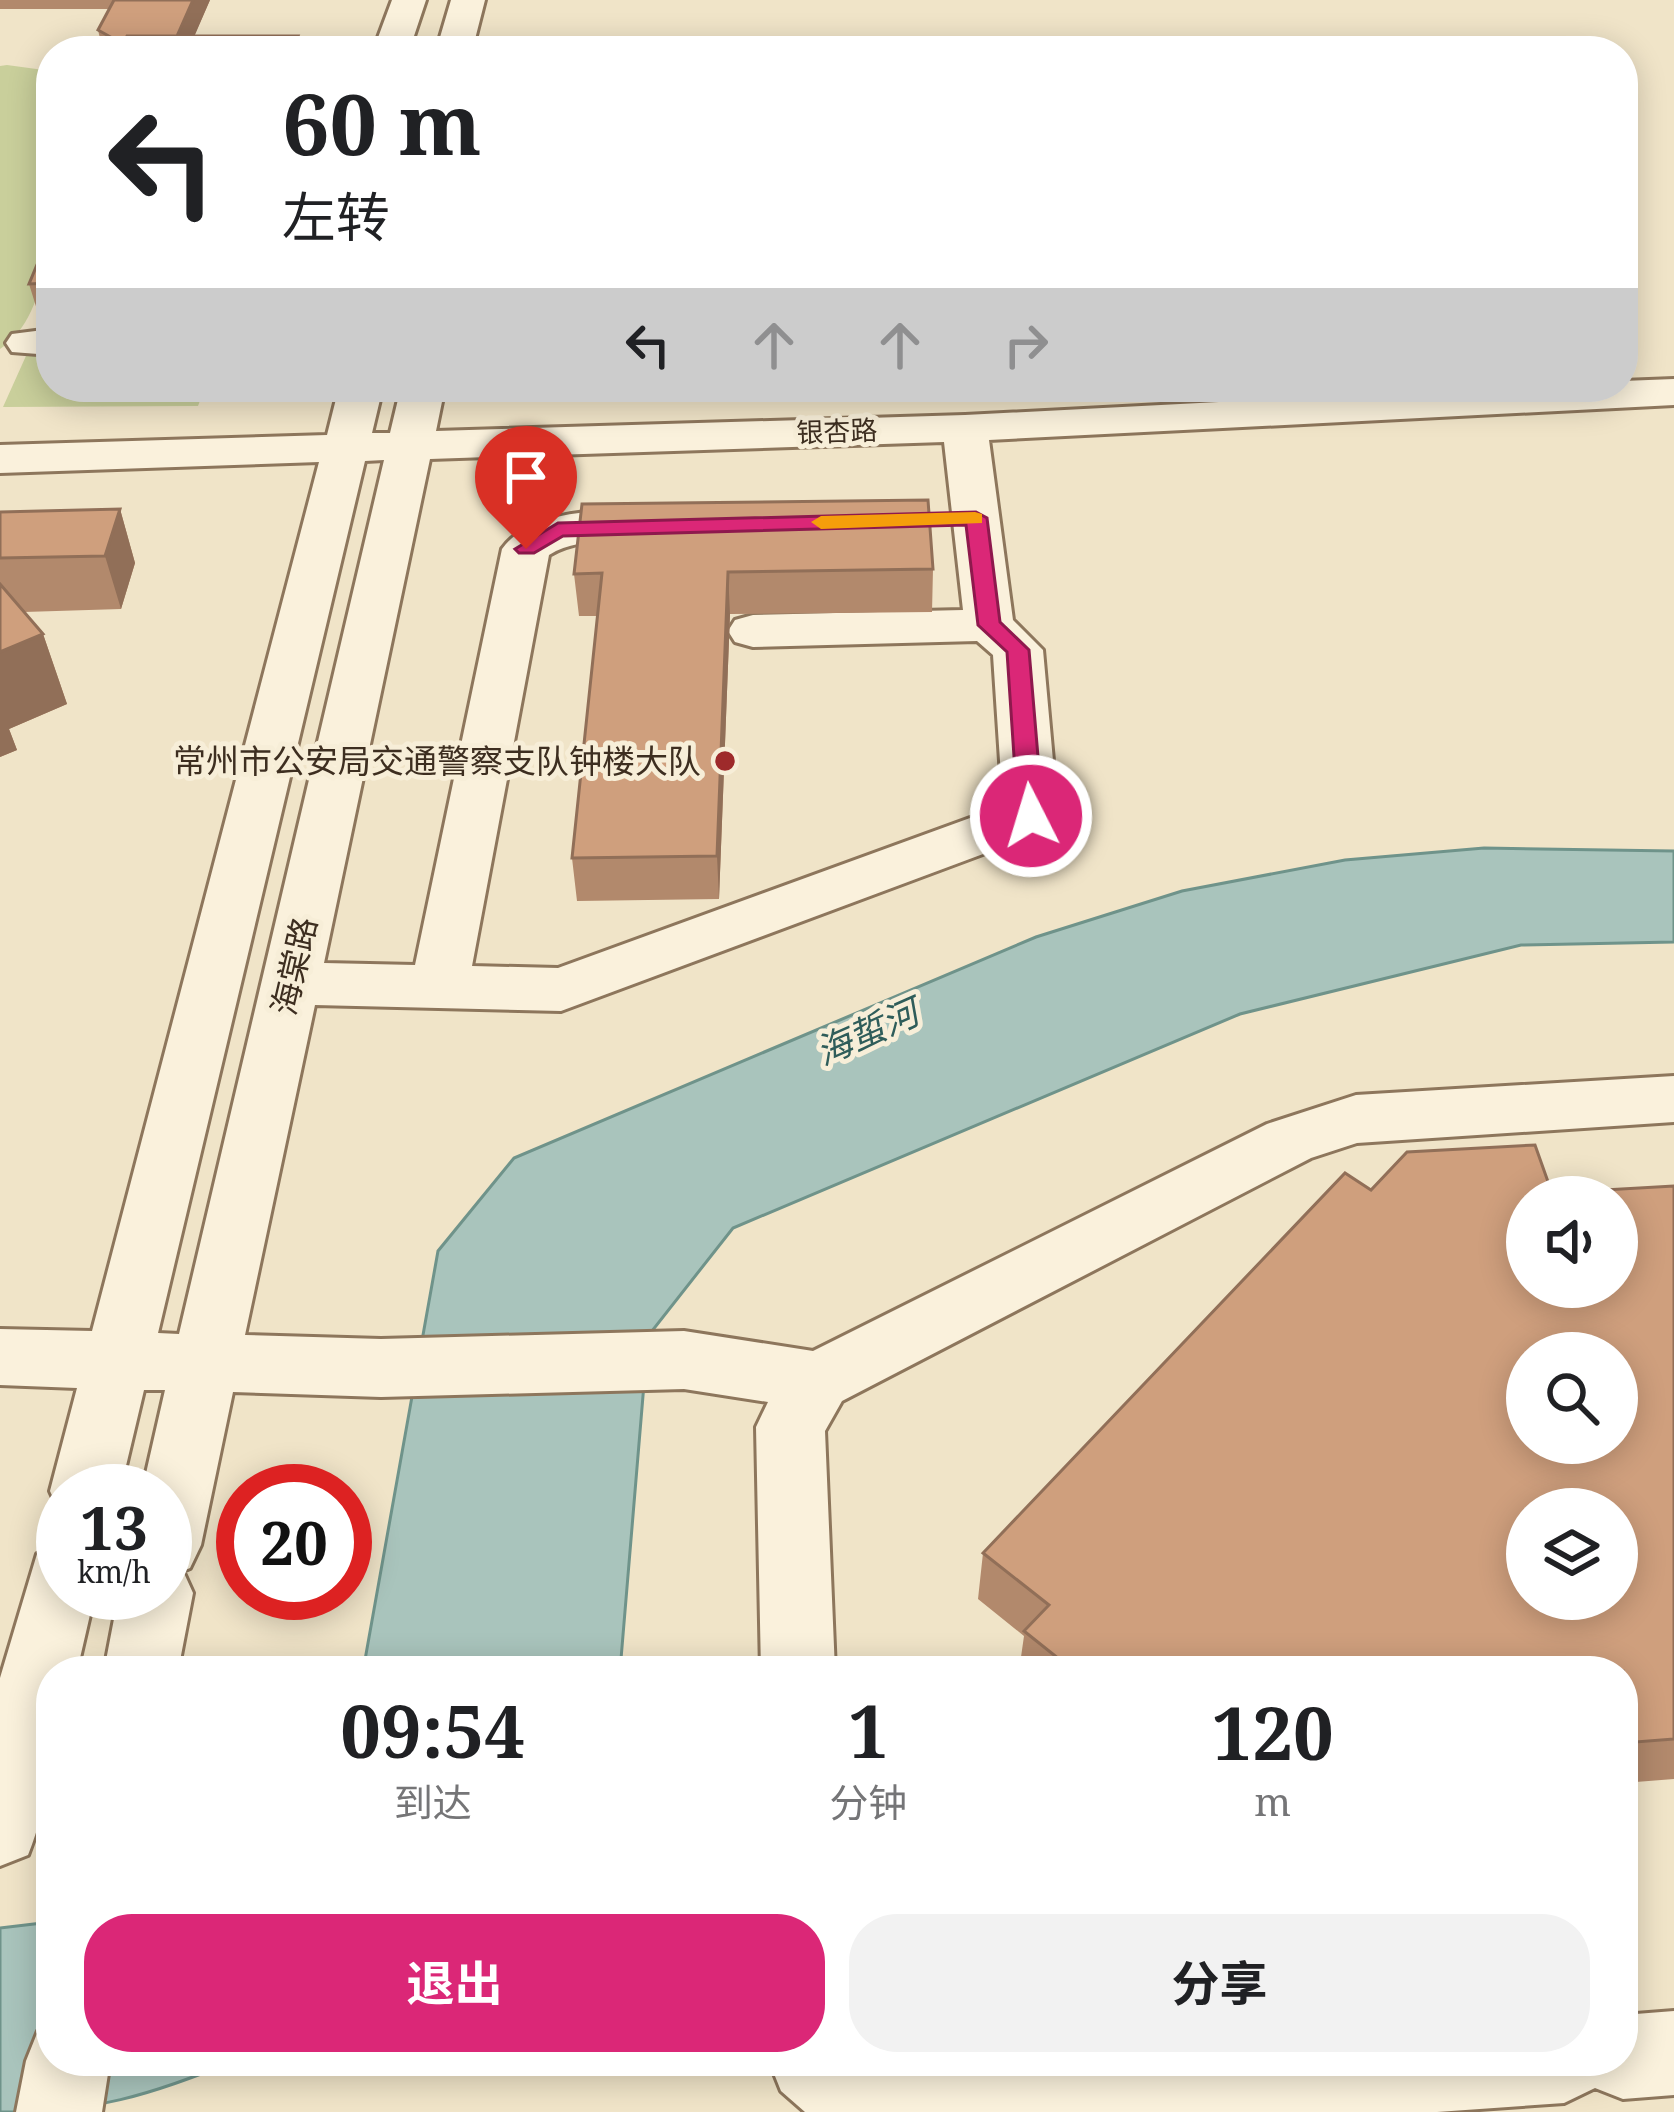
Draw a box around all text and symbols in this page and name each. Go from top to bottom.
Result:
text: 60 m [282,65,482,180]
icon: left [84,84,240,240]
text: 左转 [282,179,390,253]
icon: left [615,312,681,378]
icon: ahead [741,312,807,378]
icon: ahead [867,312,933,378]
icon: right [993,312,1059,378]
street label: 银杏路 [796,411,878,450]
pin [475,426,577,549]
icon: arrive [493,444,559,510]
place label: 常州市公安局交通警察支队钟楼大队 [173,738,701,783]
marker: 常州市公安局交通警察支队钟楼大队 [712,748,738,774]
position arrow [968,753,1094,879]
street label: 海棠路 [260,913,327,1019]
water label: 海蜇河 [807,985,932,1076]
map controls [1506,1176,1638,1620]
button: sound [1506,1176,1638,1308]
button: search [1506,1332,1638,1464]
speed limit sign: 20 [216,1464,372,1620]
text: 13 [80,1486,148,1568]
button: layers [1506,1488,1638,1620]
text: km/h [77,1551,151,1592]
text: 09:54 [340,1681,525,1779]
text: 1 [848,1681,889,1779]
text: 120 [1212,1683,1334,1781]
text: m [1254,1774,1291,1827]
text: 到达 [394,1775,472,1828]
text: 分钟 [829,1775,907,1828]
button: 退出 [84,1914,825,2052]
button: 分享 [849,1914,1590,2052]

